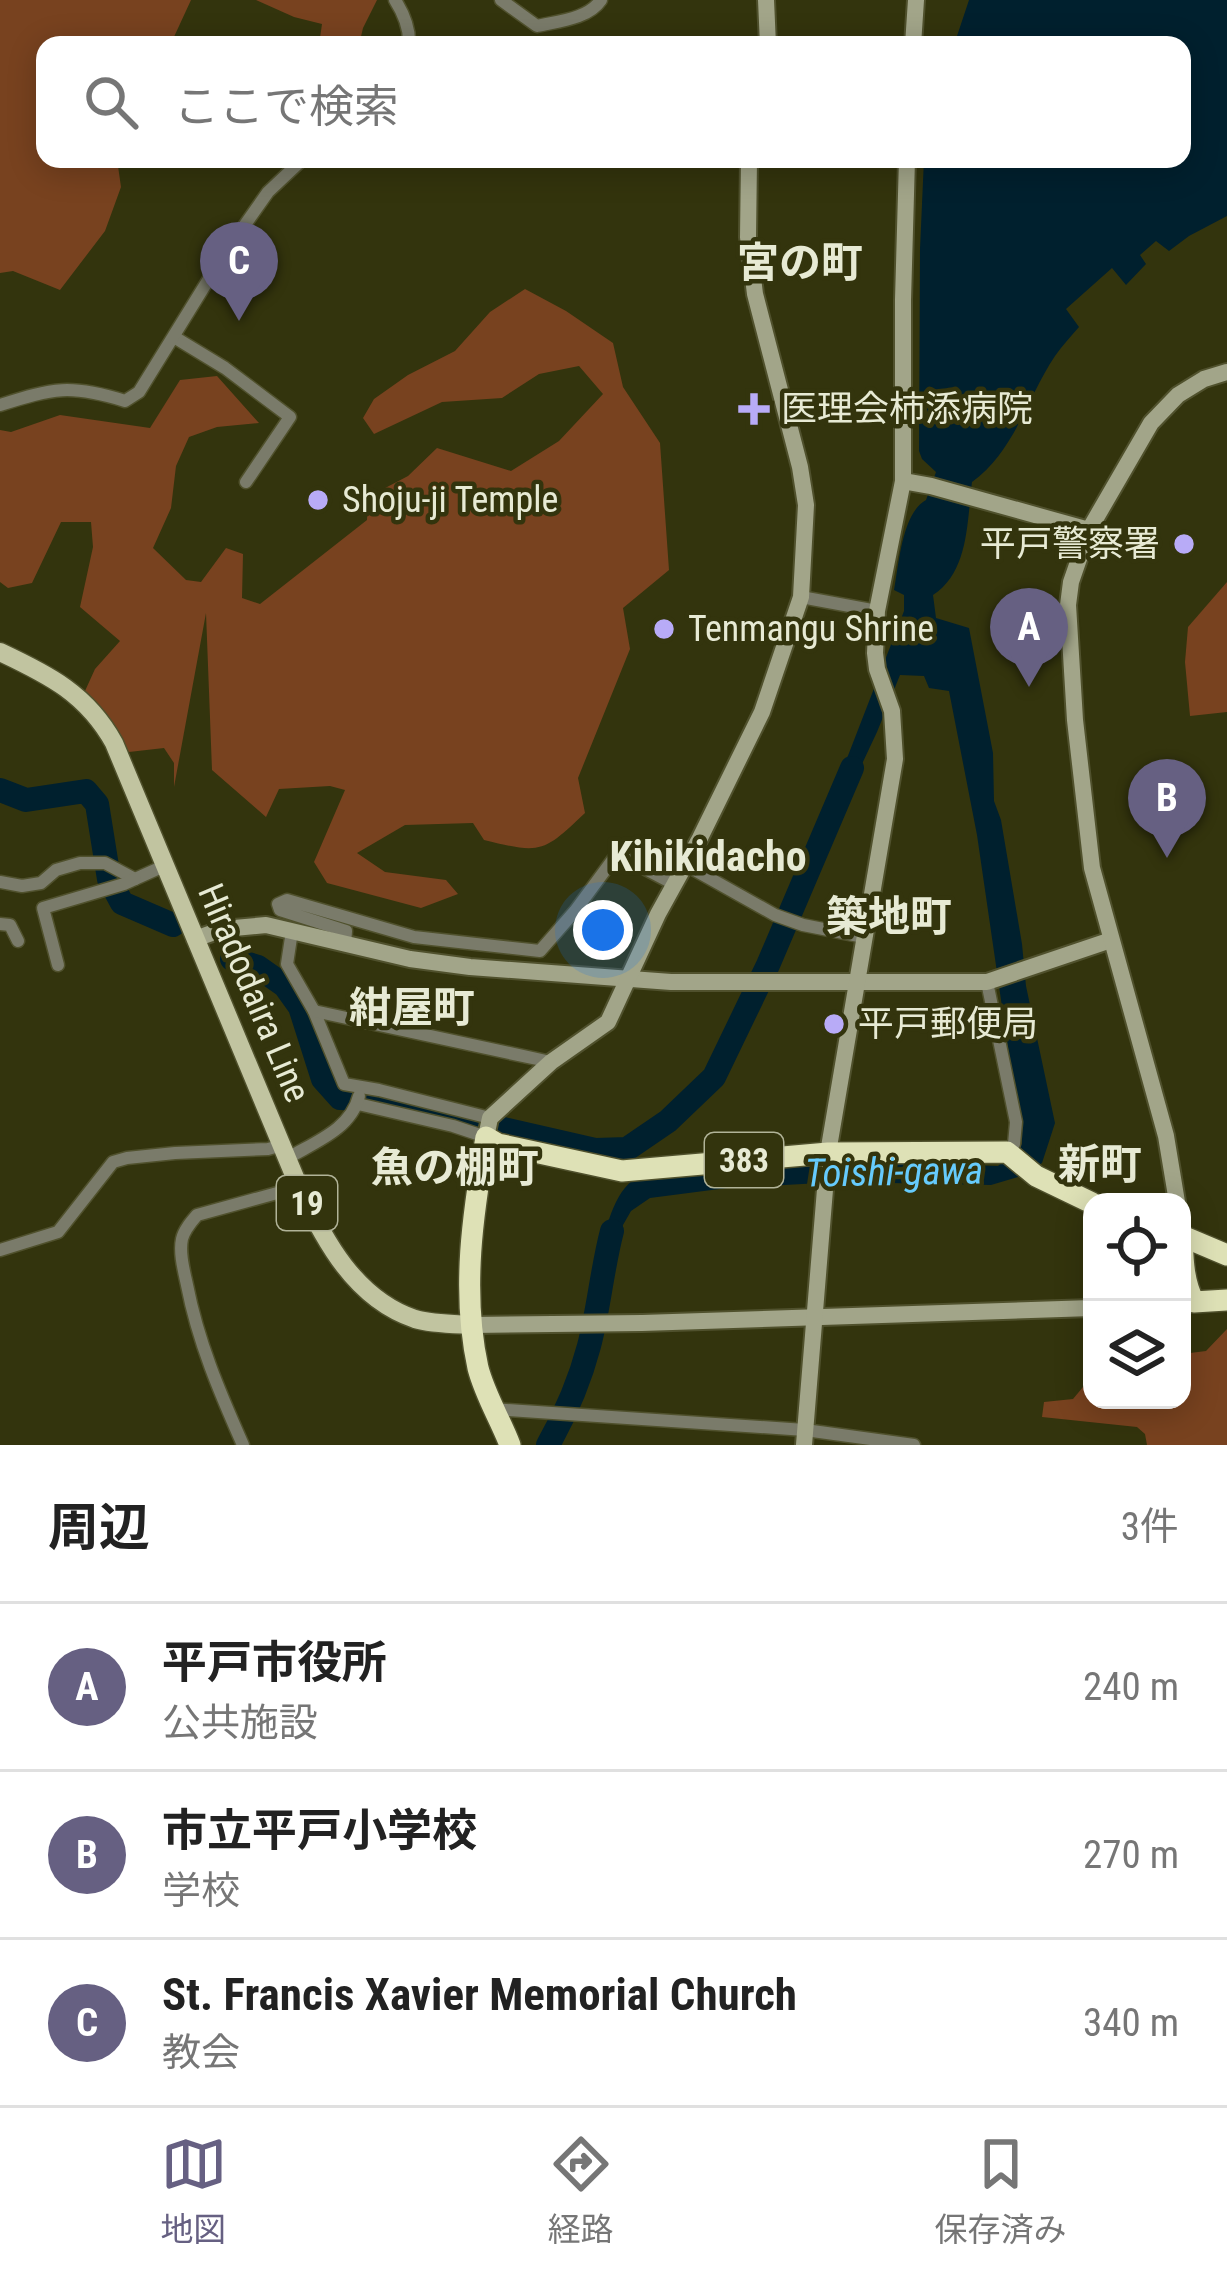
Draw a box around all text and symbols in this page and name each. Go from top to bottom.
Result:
search box [36,36,1191,168]
icon: search [78,69,144,135]
text: ここで検索 [174,80,399,133]
pin: C [200,222,278,321]
district label: 宮の町 [737,238,863,287]
place label: 医理会柿添病院 [781,388,1033,430]
marker: 医理会柿添病院 [738,393,770,425]
place label: Shoju-ji Temple [342,479,558,521]
marker: Shoju-ji Temple [305,487,331,513]
place label: 平戸警察署 [980,523,1160,565]
marker: 平戸警察署 [1171,531,1197,557]
pin: A [990,588,1068,687]
place label: Tenmangu Shrine [688,608,934,650]
marker: Tenmangu Shrine [651,616,677,642]
pin: B [1128,759,1206,858]
district label: Kihikidacho [609,832,807,881]
street label: Hiradodaira Line [189,878,319,1108]
district label: 築地町 [826,892,952,941]
your location [573,900,633,960]
district label: 紺屋町 [349,983,475,1032]
place label: 平戸郵便局 [858,1003,1038,1045]
marker: 平戸郵便局 [821,1011,847,1037]
road number: 383 [705,1133,783,1187]
district label: 新町 [1058,1140,1142,1189]
district label: 魚の棚町 [371,1143,539,1192]
water label: Toishi-gawa [804,1147,984,1197]
road number: 19 [277,1176,337,1230]
map controls [1083,1193,1191,1409]
button: locate [1083,1193,1191,1301]
button: layers [1083,1301,1191,1409]
text: 周辺 [48,1498,150,1557]
text: 3件 [1121,1504,1179,1550]
text: 平戸市役所 [162,1636,387,1689]
text: A [75,1664,99,1710]
text: 240 m [1083,1664,1179,1710]
text: 公共施設 [162,1700,318,1746]
text: 市立平戸小学校 [162,1804,477,1857]
text: B [76,1832,98,1878]
text: 270 m [1083,1832,1179,1878]
text: 学校 [162,1868,240,1914]
text: St. Francis Xavier Memorial Church [162,1968,797,2021]
text: C [76,2000,98,2046]
text: 340 m [1083,2000,1179,2046]
text: 教会 [162,2030,240,2076]
tab: 地図 [161,2131,227,2251]
tab: 経路 [548,2131,614,2251]
tab: 保存済み [935,2131,1067,2251]

